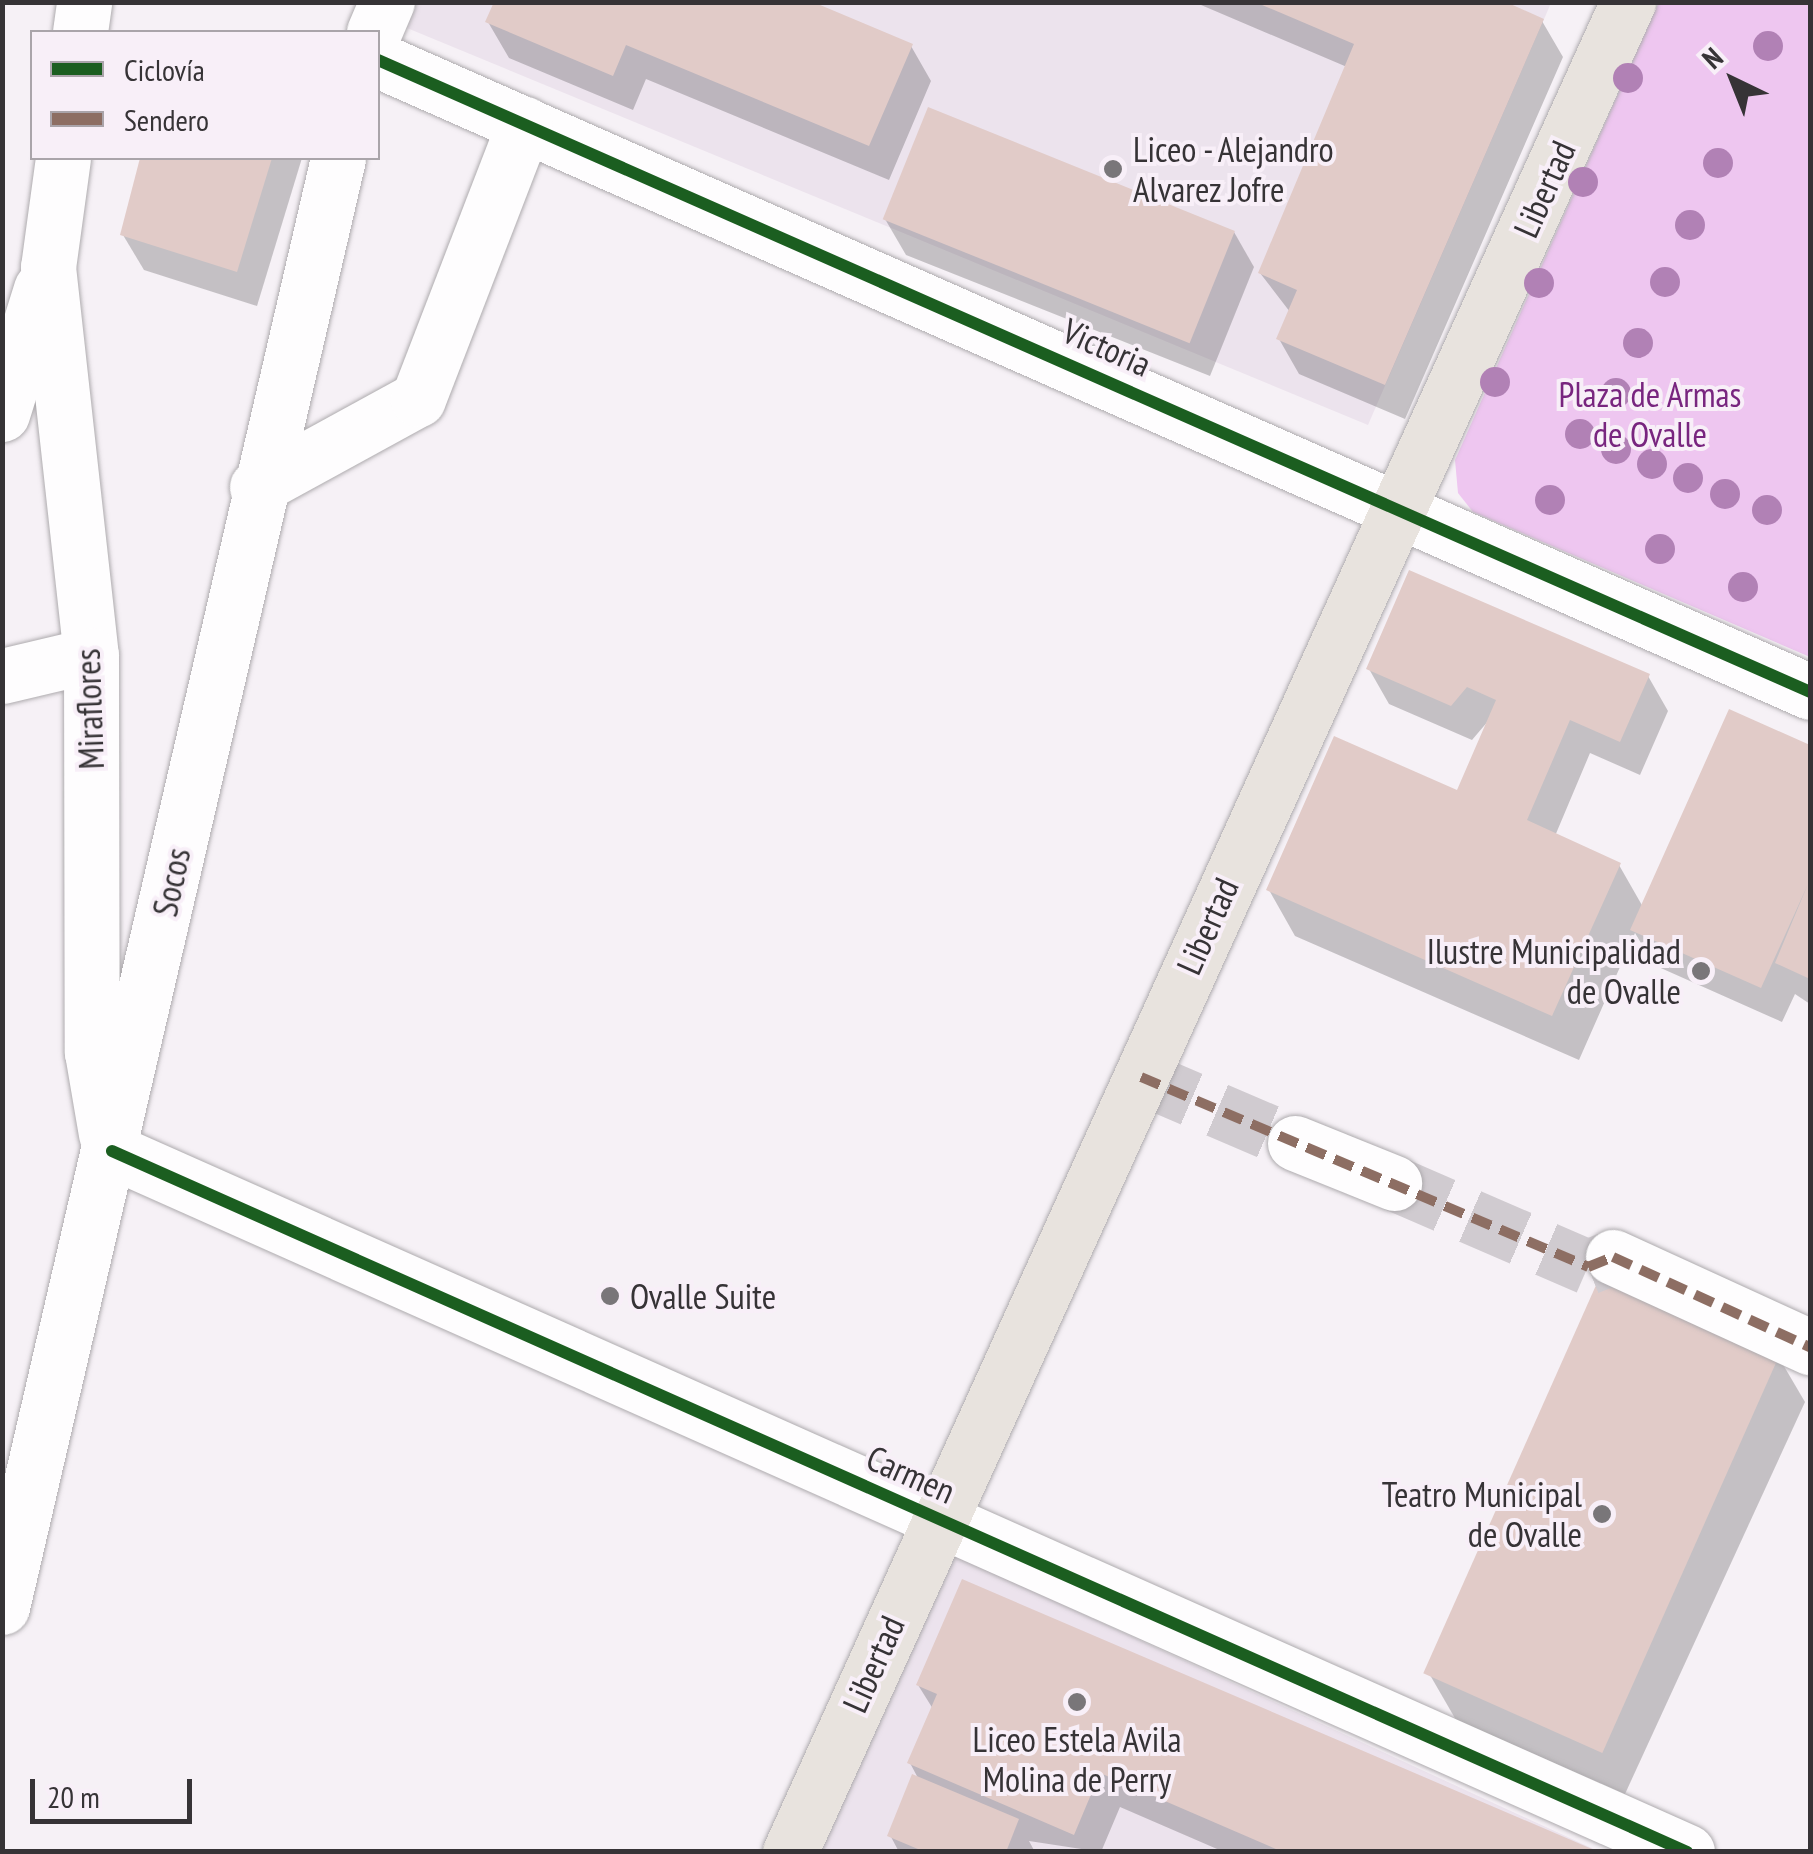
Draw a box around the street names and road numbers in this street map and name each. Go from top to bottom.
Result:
street label: Libertad [1504,134,1584,244]
street label: Victoria [1056,309,1158,385]
street label: Miraflores [66,648,112,770]
street label: Socos [143,844,199,920]
street label: Libertad [1167,871,1247,981]
street label: Carmen [861,1436,961,1512]
street label: Libertad [833,1609,913,1719]

